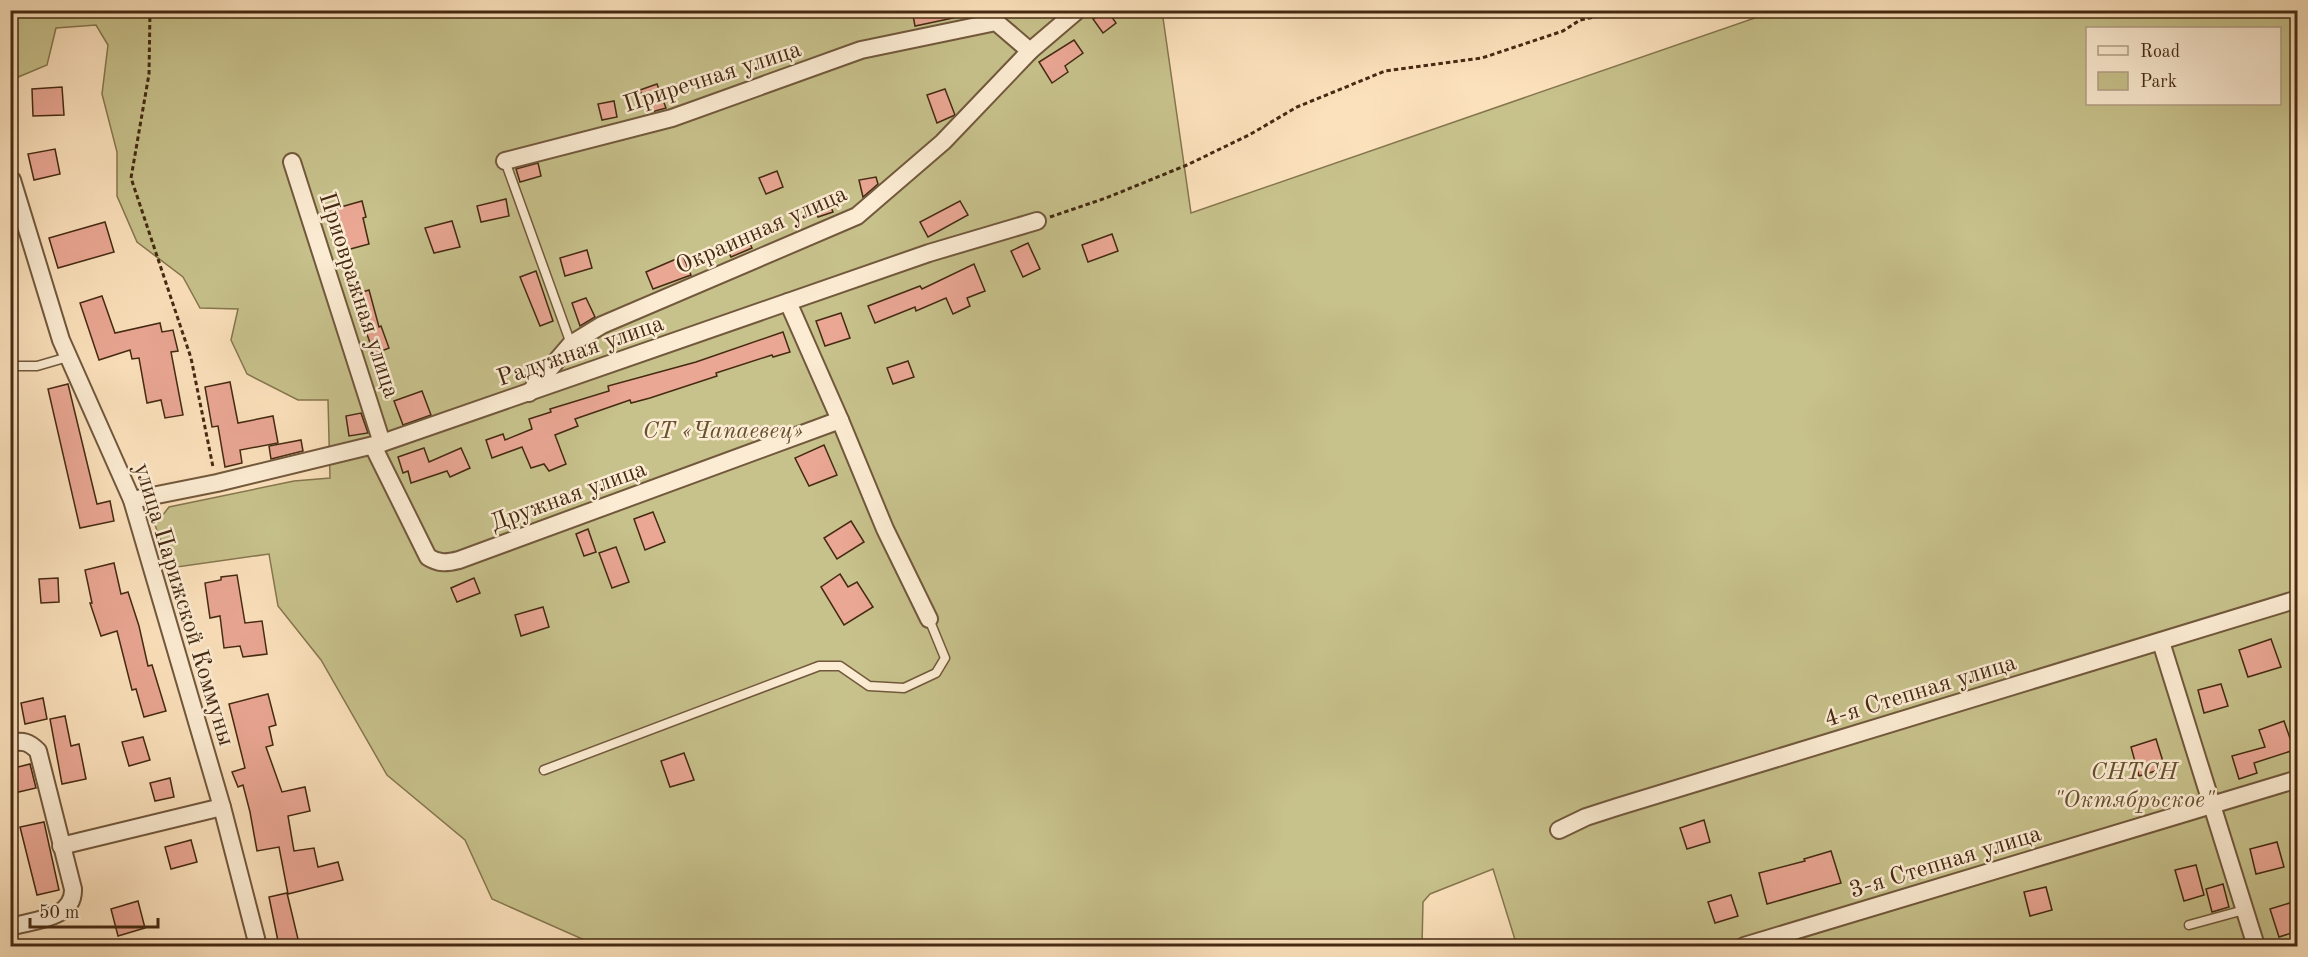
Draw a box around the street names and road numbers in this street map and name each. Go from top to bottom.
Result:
street label: Приречная улица [621,38,805,118]
street label: Окраинная улица [673,182,851,279]
street label: Приовражная улица [313,190,403,402]
street label: Радужная улица [494,312,667,392]
street label: Дружная улица [487,457,650,536]
street label: улица Парижской Коммуны [129,460,238,749]
street label: 4-я Степная улица [1822,651,2019,733]
street label: 3-я Степная улица [1847,822,2044,904]

